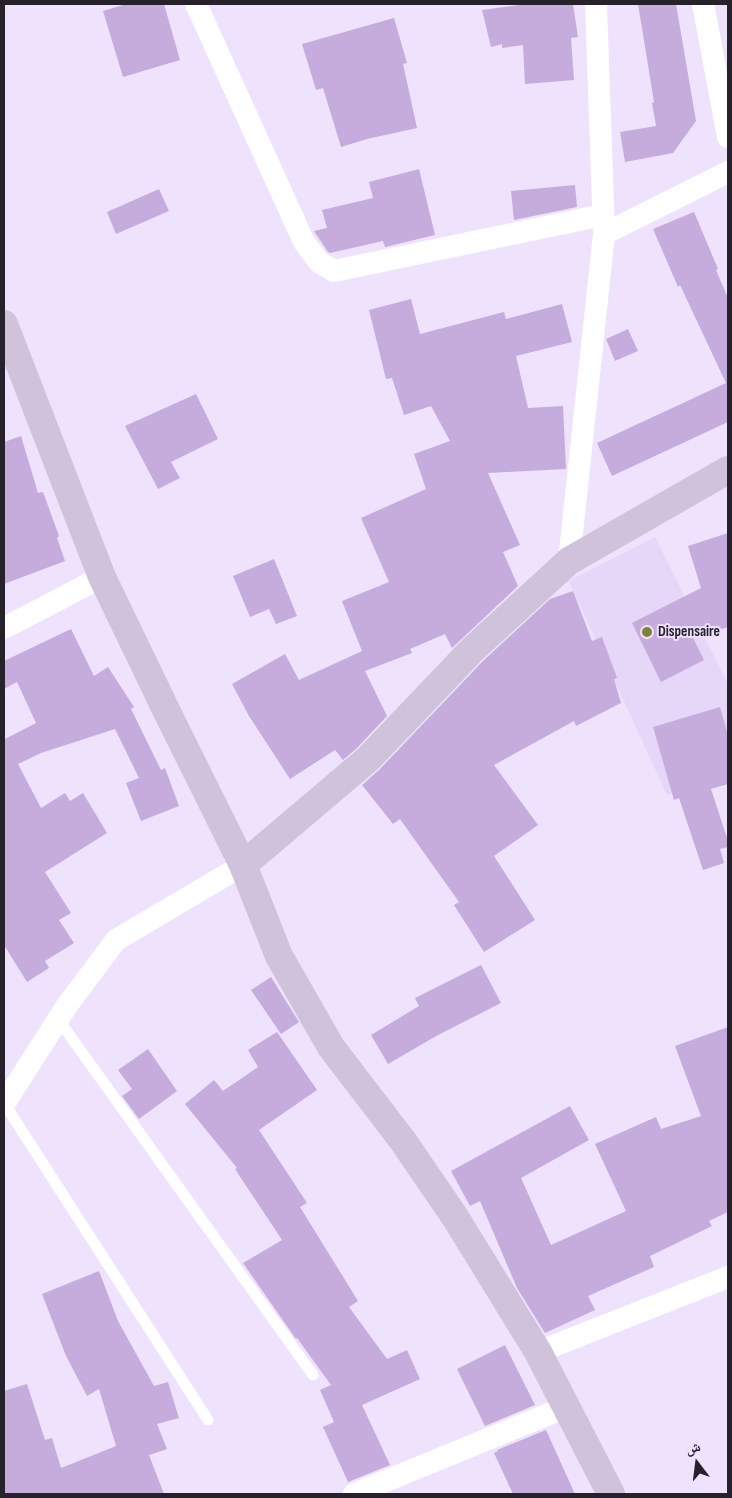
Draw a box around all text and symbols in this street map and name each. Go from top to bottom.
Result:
place label: Dispensaire [658,623,720,641]
marker: Dispensaire [640,625,654,639]
north arrow [672,1438,722,1488]
text: ش [684,1438,702,1458]

